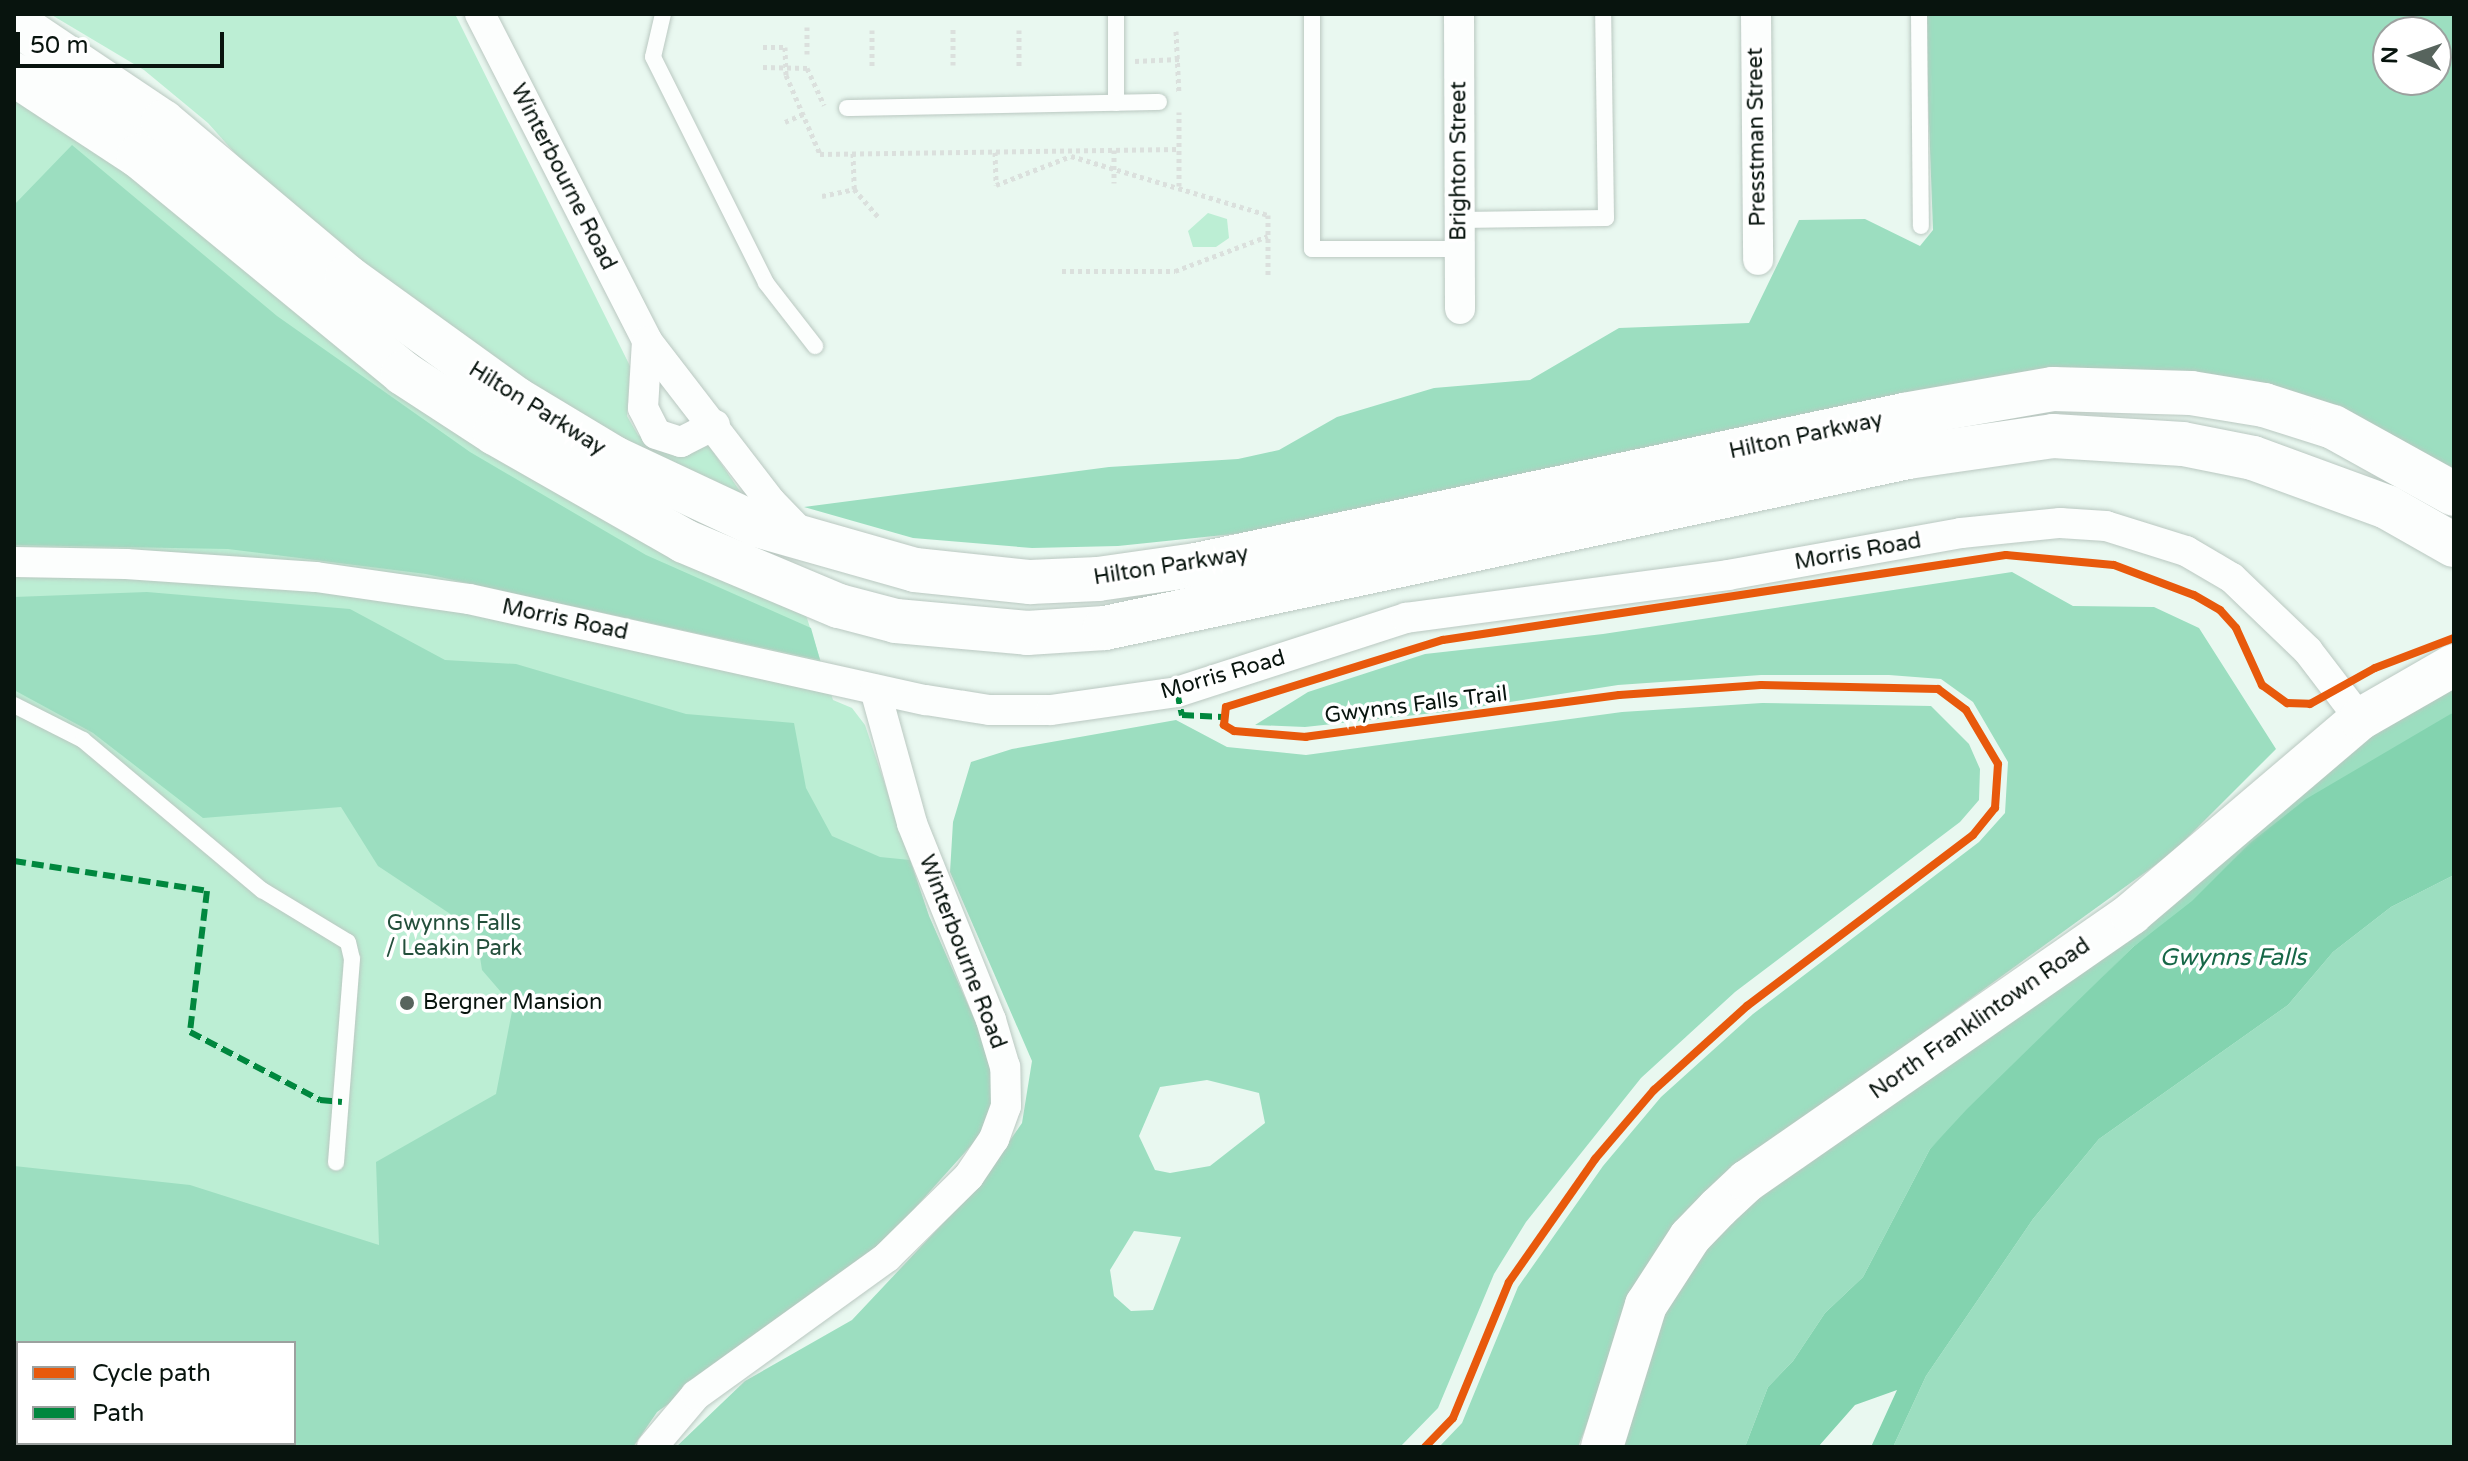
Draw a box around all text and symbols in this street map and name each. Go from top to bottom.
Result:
scale bar [20,16,228,66]
north arrow [2372,16,2452,96]
text: 50 m [30,31,88,60]
text: N [2377,46,2403,65]
street label: Presstman Street [1742,47,1772,227]
street label: Winterbourne Road [505,79,621,275]
street label: Brighton Street [1446,81,1472,241]
street label: Hilton Parkway [464,356,610,462]
street label: Hilton Parkway [1727,407,1885,465]
street label: Morris Road [1793,528,1923,576]
street label: Hilton Parkway [1092,541,1250,591]
street label: Morris Road [500,594,630,646]
street label: Morris Road [1158,645,1288,705]
street label: Gwynns Falls Trail [1323,681,1509,729]
street label: Winterbourne Road [913,851,1011,1053]
park label: Gwynns Falls / Leakin Park [386,910,522,962]
street label: North Franklintown Road [1865,933,2095,1105]
water label: Gwynns Falls [2160,944,2306,972]
place label: Bergner Mansion [423,990,602,1016]
marker: Bergner Mansion [398,994,416,1012]
legend [16,1341,296,1445]
text: Cycle path [92,1359,211,1388]
text: Path [92,1399,145,1428]

